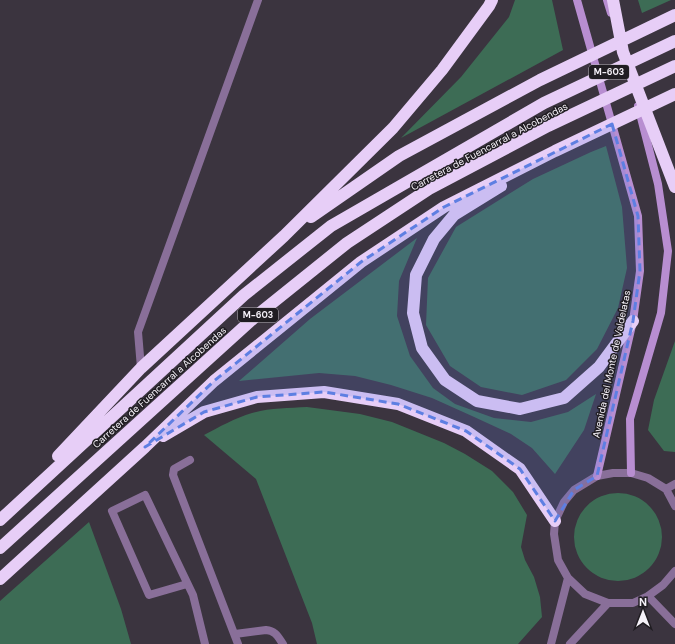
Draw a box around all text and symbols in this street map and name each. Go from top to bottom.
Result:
road number: M-603 [589,65,629,79]
street label: Carretera de Fuencarral a Alcobendas [409,99,570,193]
street label: Avenida del Monte de Valdelatas [589,289,634,439]
road number: M-603 [238,308,278,322]
street label: Carretera de Fuencarral a Alcobendas [90,324,229,451]
north arrow [623,592,663,632]
text: N [639,595,647,609]

